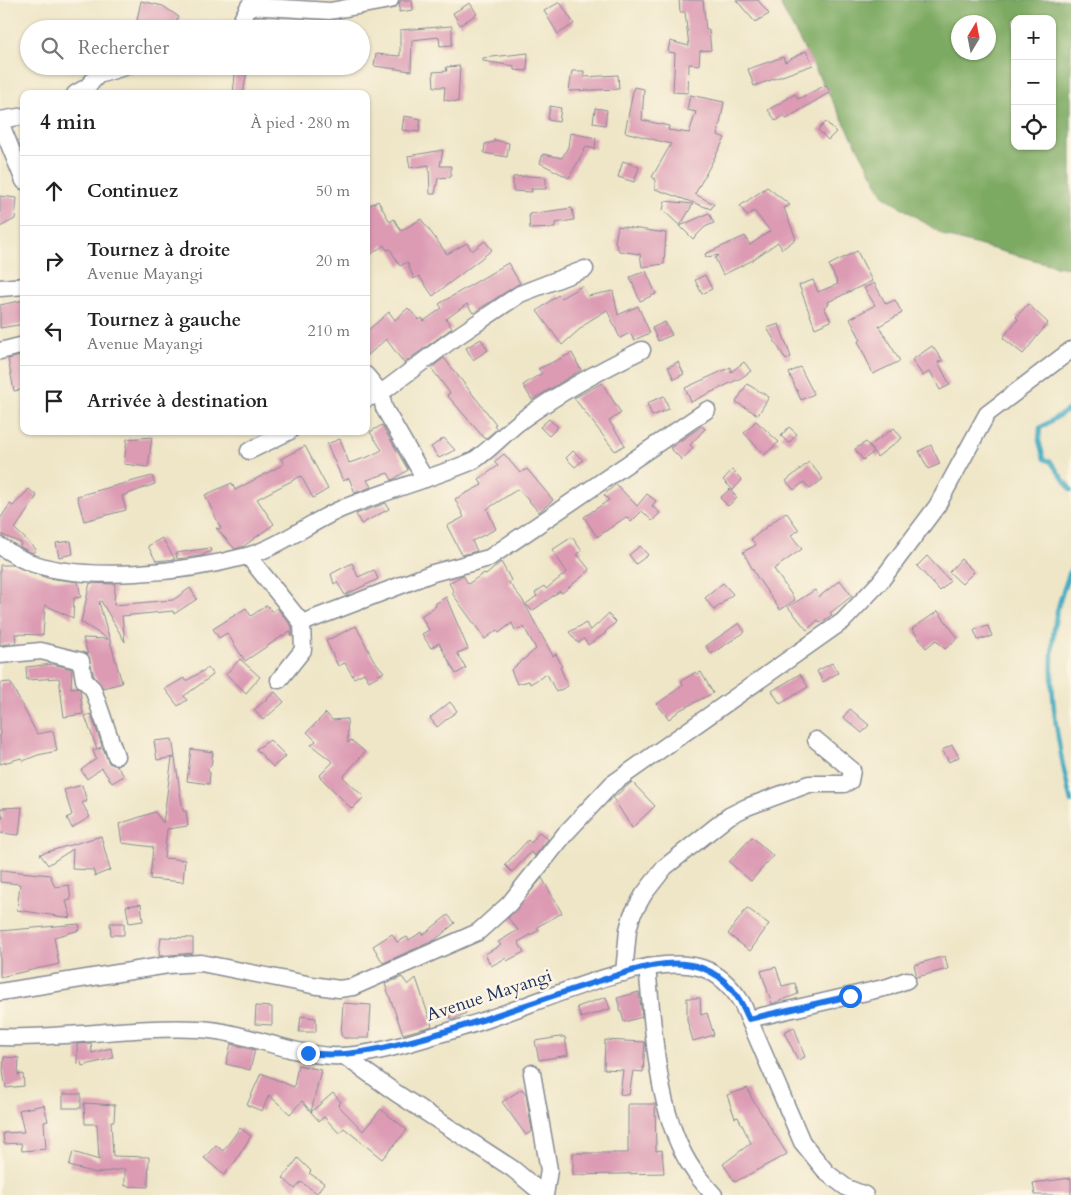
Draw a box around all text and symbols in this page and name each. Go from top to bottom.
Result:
north arrow [951,15,996,60]
map controls [1011,15,1056,150]
button: + [1011,15,1056,60]
search box [20,20,370,75]
icon: search [38,34,66,62]
text: Rechercher [78,35,169,61]
button: − [1011,60,1056,105]
button: locate [1011,105,1056,150]
text: 4 min [40,108,96,137]
text: À pied · 280 m [250,112,350,134]
icon: ahead [40,177,68,205]
text: Continuez [87,178,178,204]
text: 50 m [316,180,350,202]
text: Tournez à droite [87,237,230,263]
icon: right [40,247,68,275]
text: 20 m [316,250,350,272]
text: Avenue Mayangi [87,263,203,285]
text: Tournez à gauche [87,307,241,333]
icon: left [40,317,68,345]
text: 210 m [308,320,350,342]
text: Avenue Mayangi [87,333,203,355]
icon: arrive [40,387,68,415]
text: Arrivée à destination [87,388,268,414]
street label: Avenue Mayangi [423,963,555,1028]
route start [839,985,862,1008]
route end [297,1042,320,1065]

